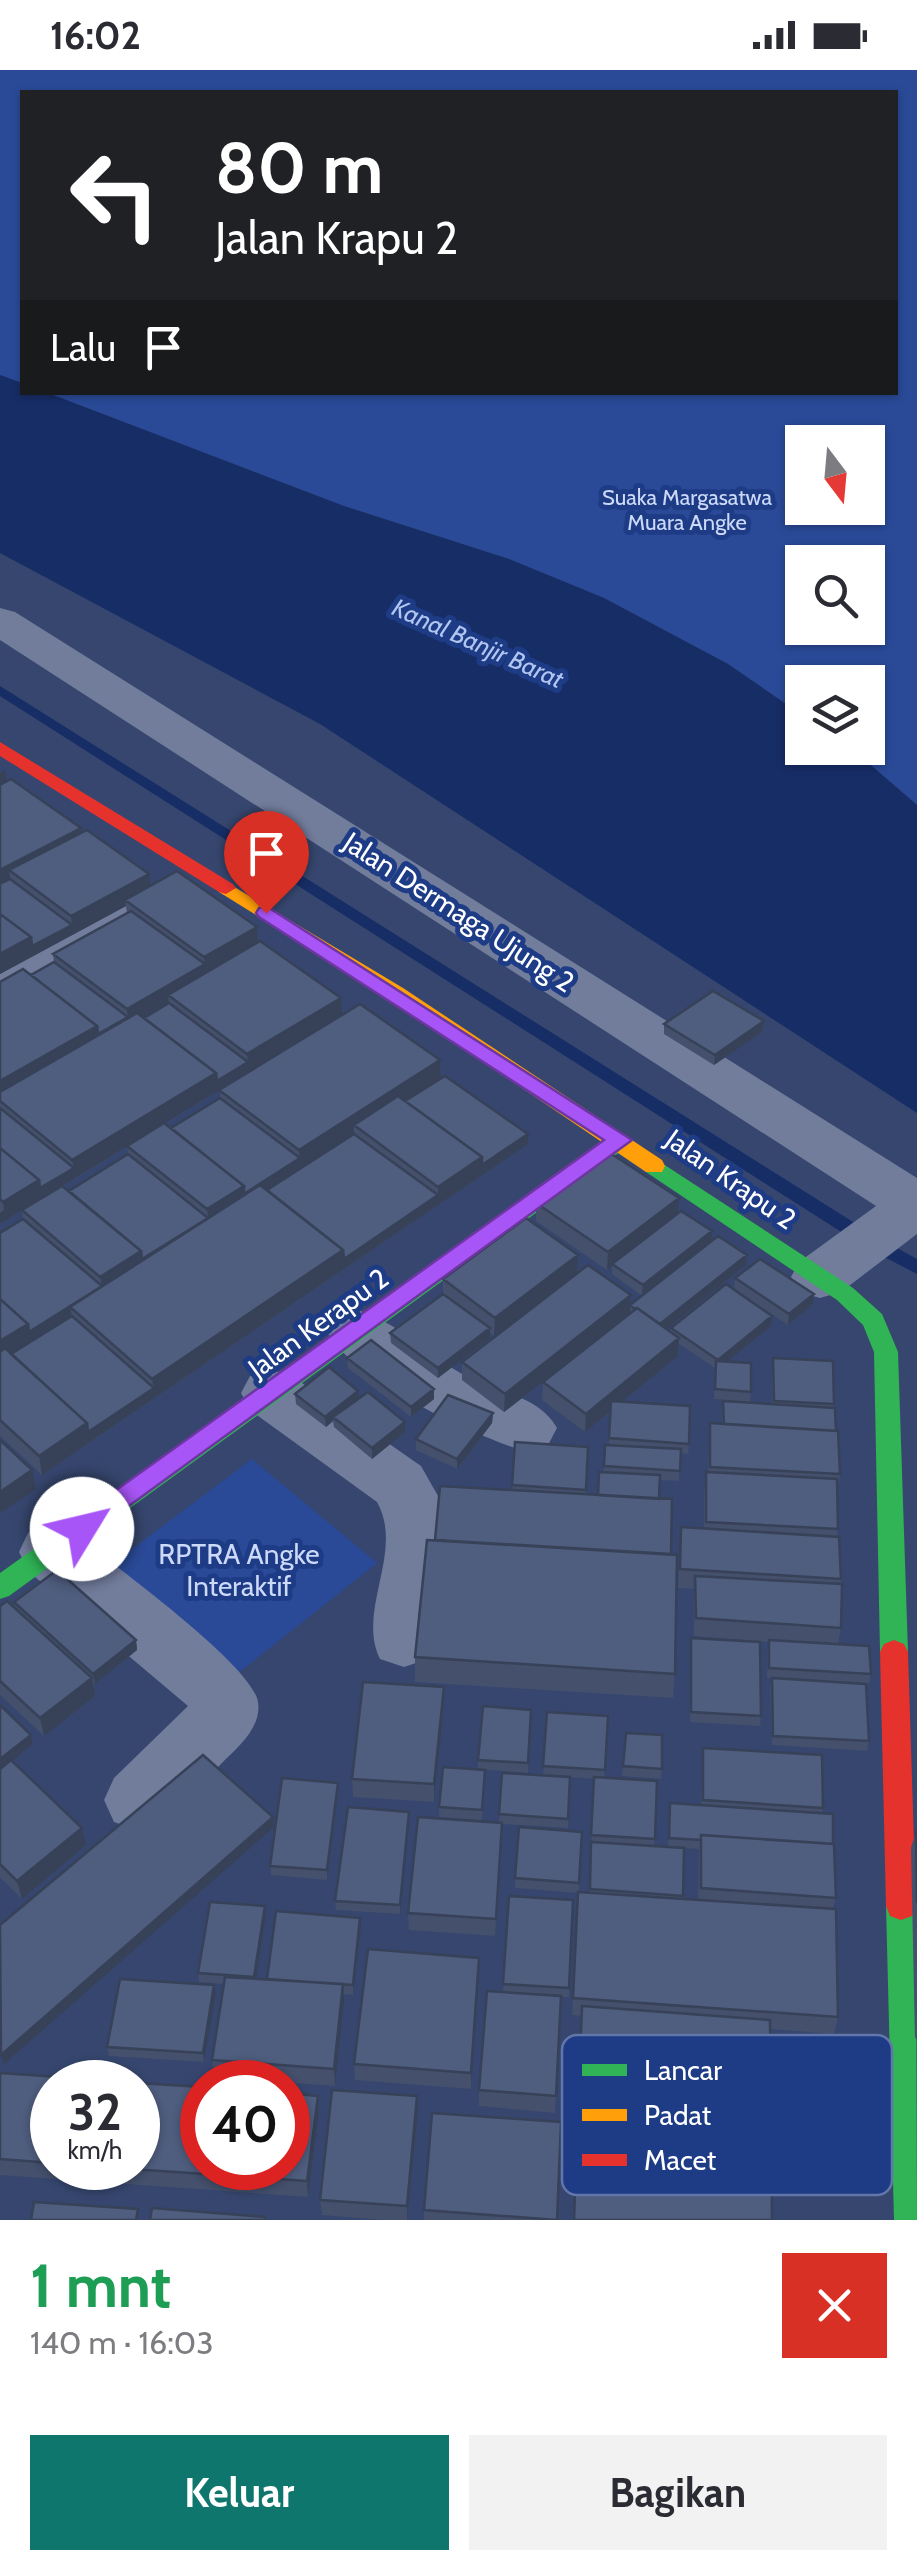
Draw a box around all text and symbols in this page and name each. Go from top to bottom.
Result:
text: 16:02 [50,12,141,59]
text: 80 m [215,125,383,211]
icon: left [50,130,180,260]
text: Jalan Krapu 2 [215,211,458,265]
icon: arrive [136,320,191,375]
text: Lalu [50,324,116,371]
north arrow [785,425,885,525]
map controls [785,425,885,765]
park label: Suaka Margasatwa Muara Angke [602,484,772,536]
button: search [785,545,885,645]
water label: Kanal Banjir Barat [387,592,570,696]
button: layers [785,665,885,765]
pin [224,811,309,914]
street label: Jalan Dermaga Ujung 2 [336,824,581,999]
icon: arrive [239,826,294,881]
street label: Jalan Krapu 2 [658,1121,803,1236]
street label: Jalan Kerapu 2 [241,1261,395,1386]
position arrow [30,1477,134,1581]
park label: RPTRA Angke Interaktif [158,1537,320,1603]
legend [562,2035,892,2195]
text: Lancar [644,2053,722,2087]
speed limit sign: 40 [180,2060,310,2190]
text: 32 [68,2082,122,2143]
text: Padat [644,2098,711,2132]
text: km/h [68,2135,122,2165]
text: Macet [644,2143,716,2177]
text: 1 mnt [30,2249,171,2322]
button: close [782,2253,887,2358]
text: 140 m · 16:03 [30,2323,213,2362]
button: Keluar [30,2435,449,2550]
button: Bagikan [469,2435,887,2550]

